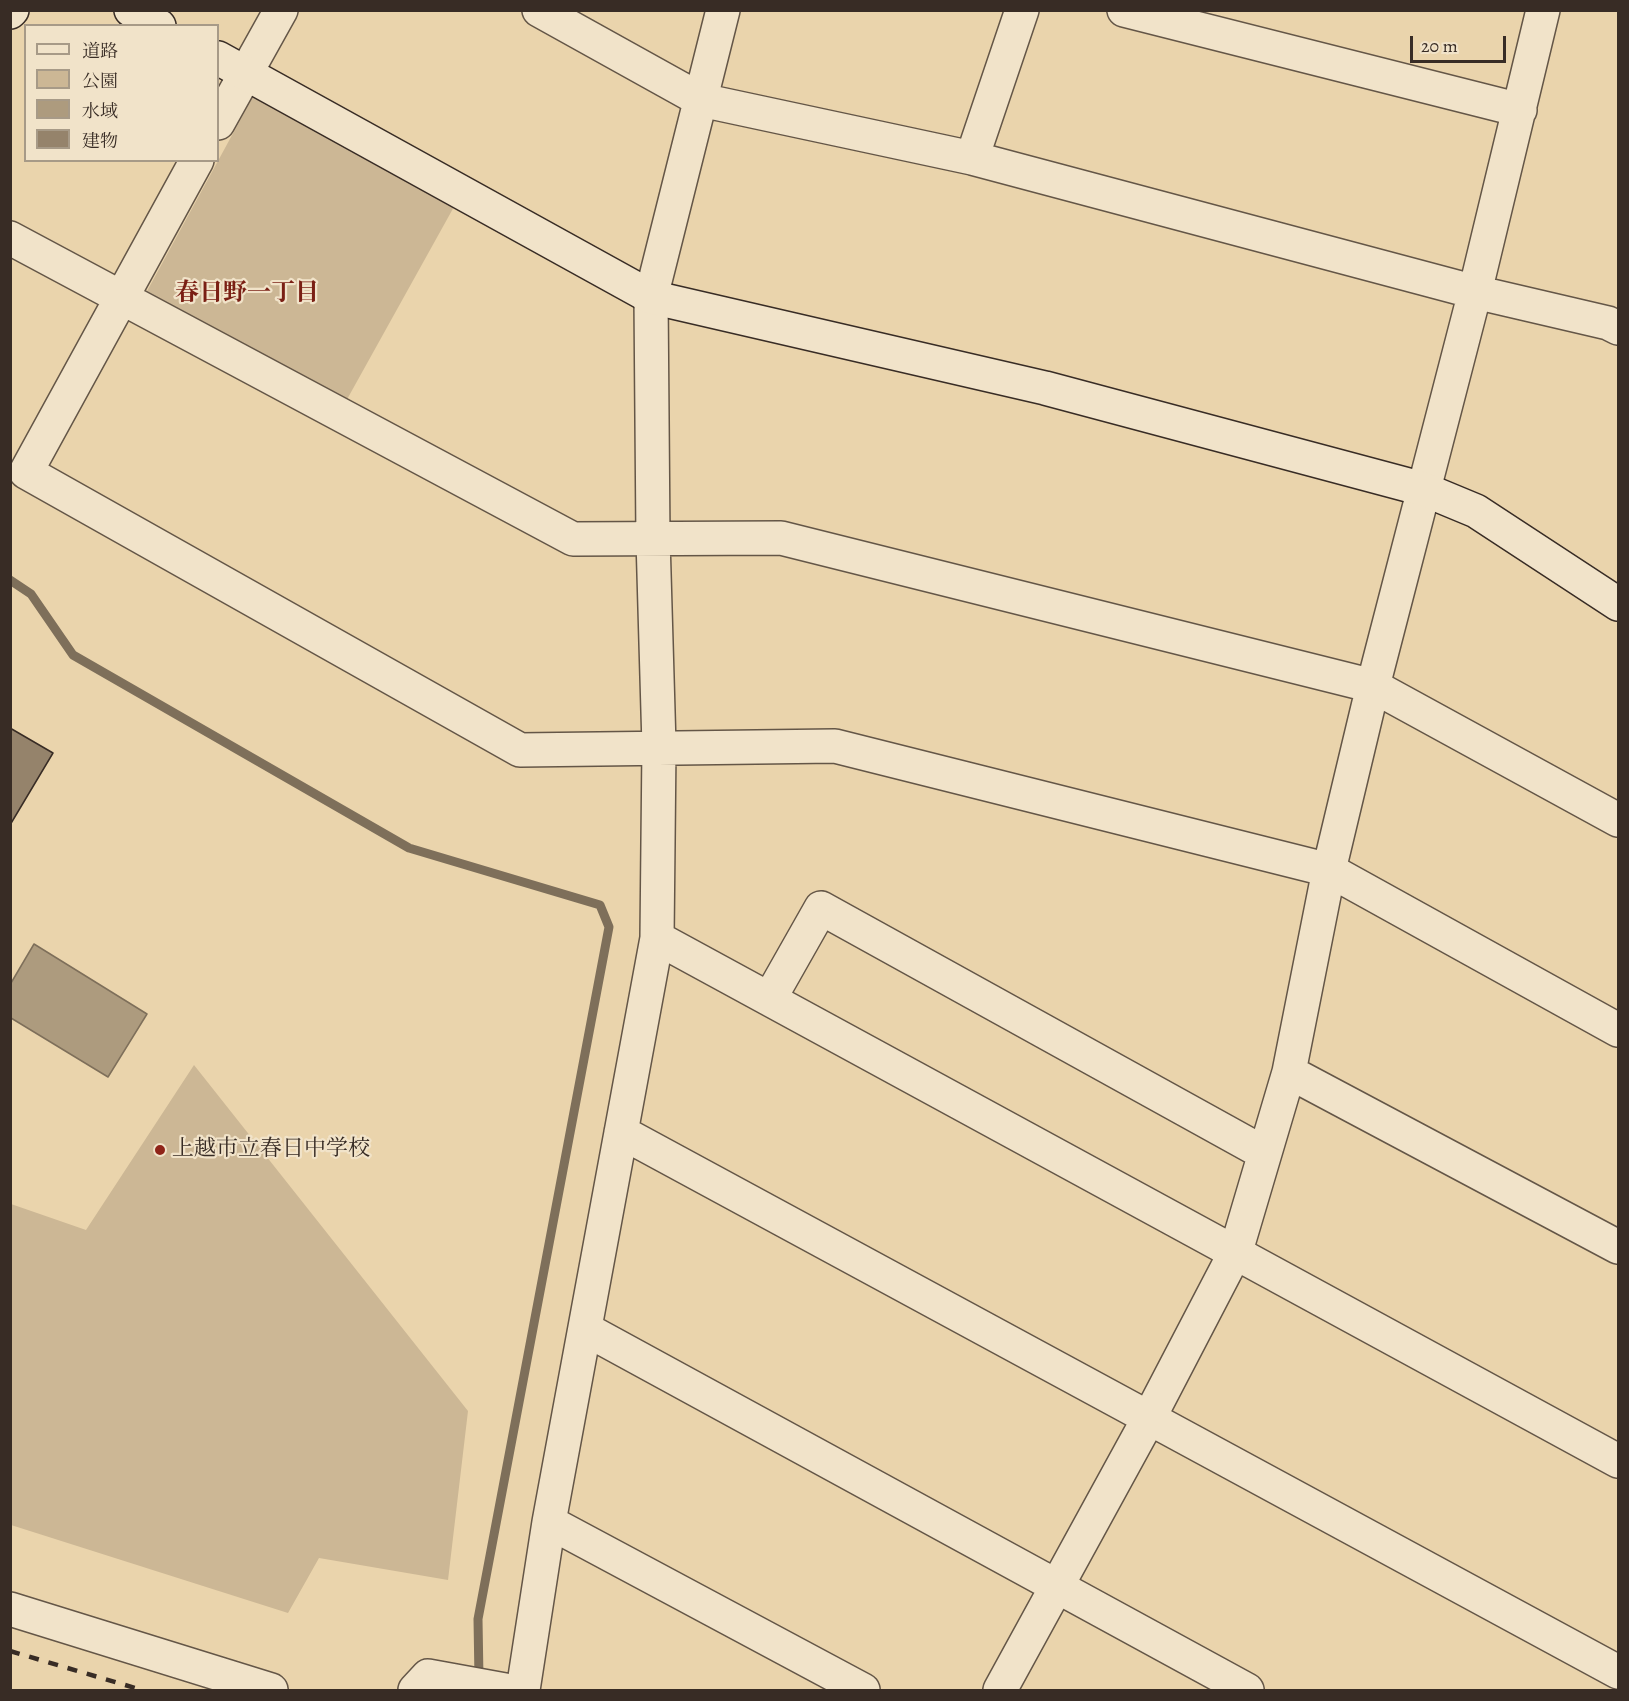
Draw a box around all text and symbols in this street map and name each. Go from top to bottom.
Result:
legend [24,24,219,162]
scale bar [1413,24,1509,62]
text: 20 m [1421,34,1458,58]
text: 道路 [82,39,118,63]
text: 公園 [82,69,118,93]
text: 水域 [82,99,118,123]
text: 建物 [82,129,118,153]
district label: 春日野一丁目 [175,280,319,308]
place label: 上越市立春日中学校 [172,1137,370,1163]
marker: 上越市立春日中学校 [153,1143,167,1157]

